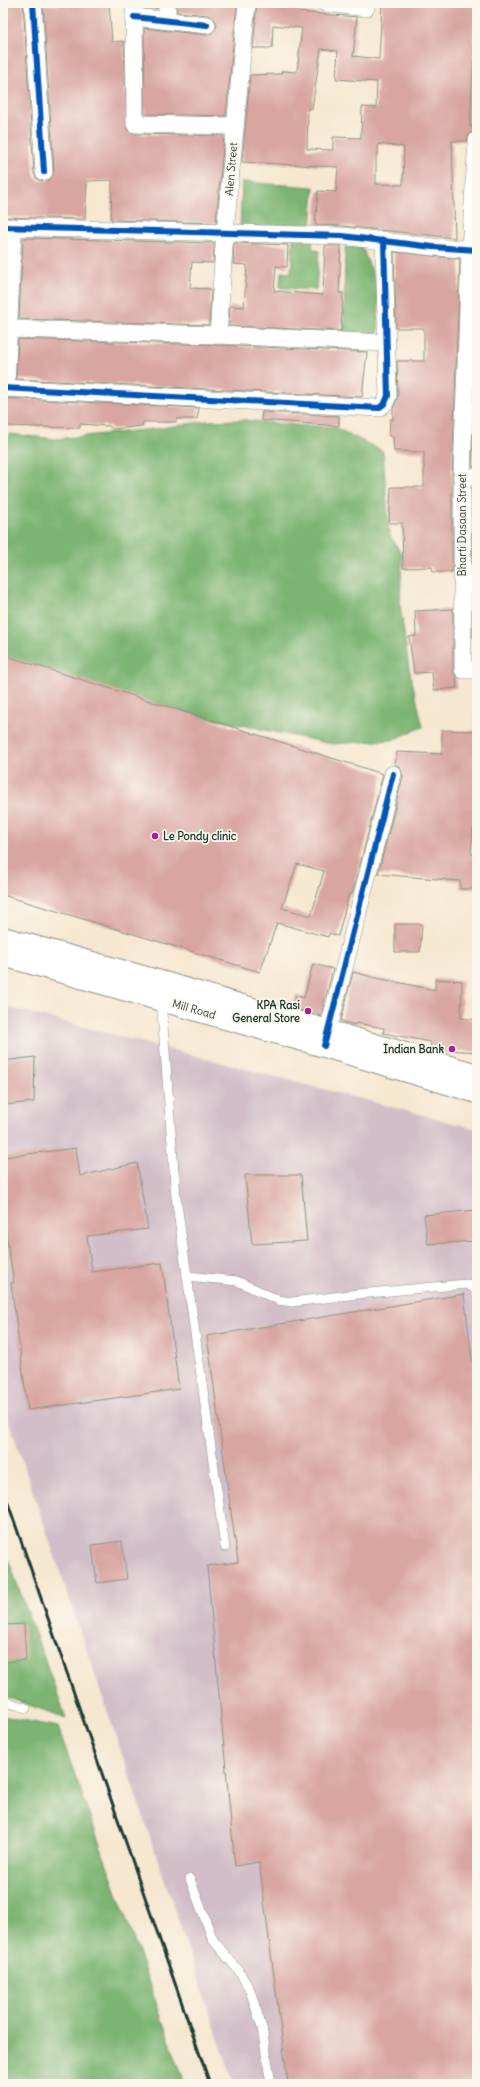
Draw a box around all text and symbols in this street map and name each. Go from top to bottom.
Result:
street label: Alen Street [222,141,240,196]
street label: Bharti Dasaan Street [455,473,469,577]
place label: Le Pondy clinic [163,829,237,844]
marker: Le Pondy clinic [150,831,160,841]
street label: Mill Road [171,996,218,1022]
place label: KPA Rasi General Store [232,998,300,1025]
marker: KPA Rasi General Store [303,1006,313,1016]
place label: Indian Bank [383,1042,444,1056]
marker: Indian Bank [447,1044,457,1054]

